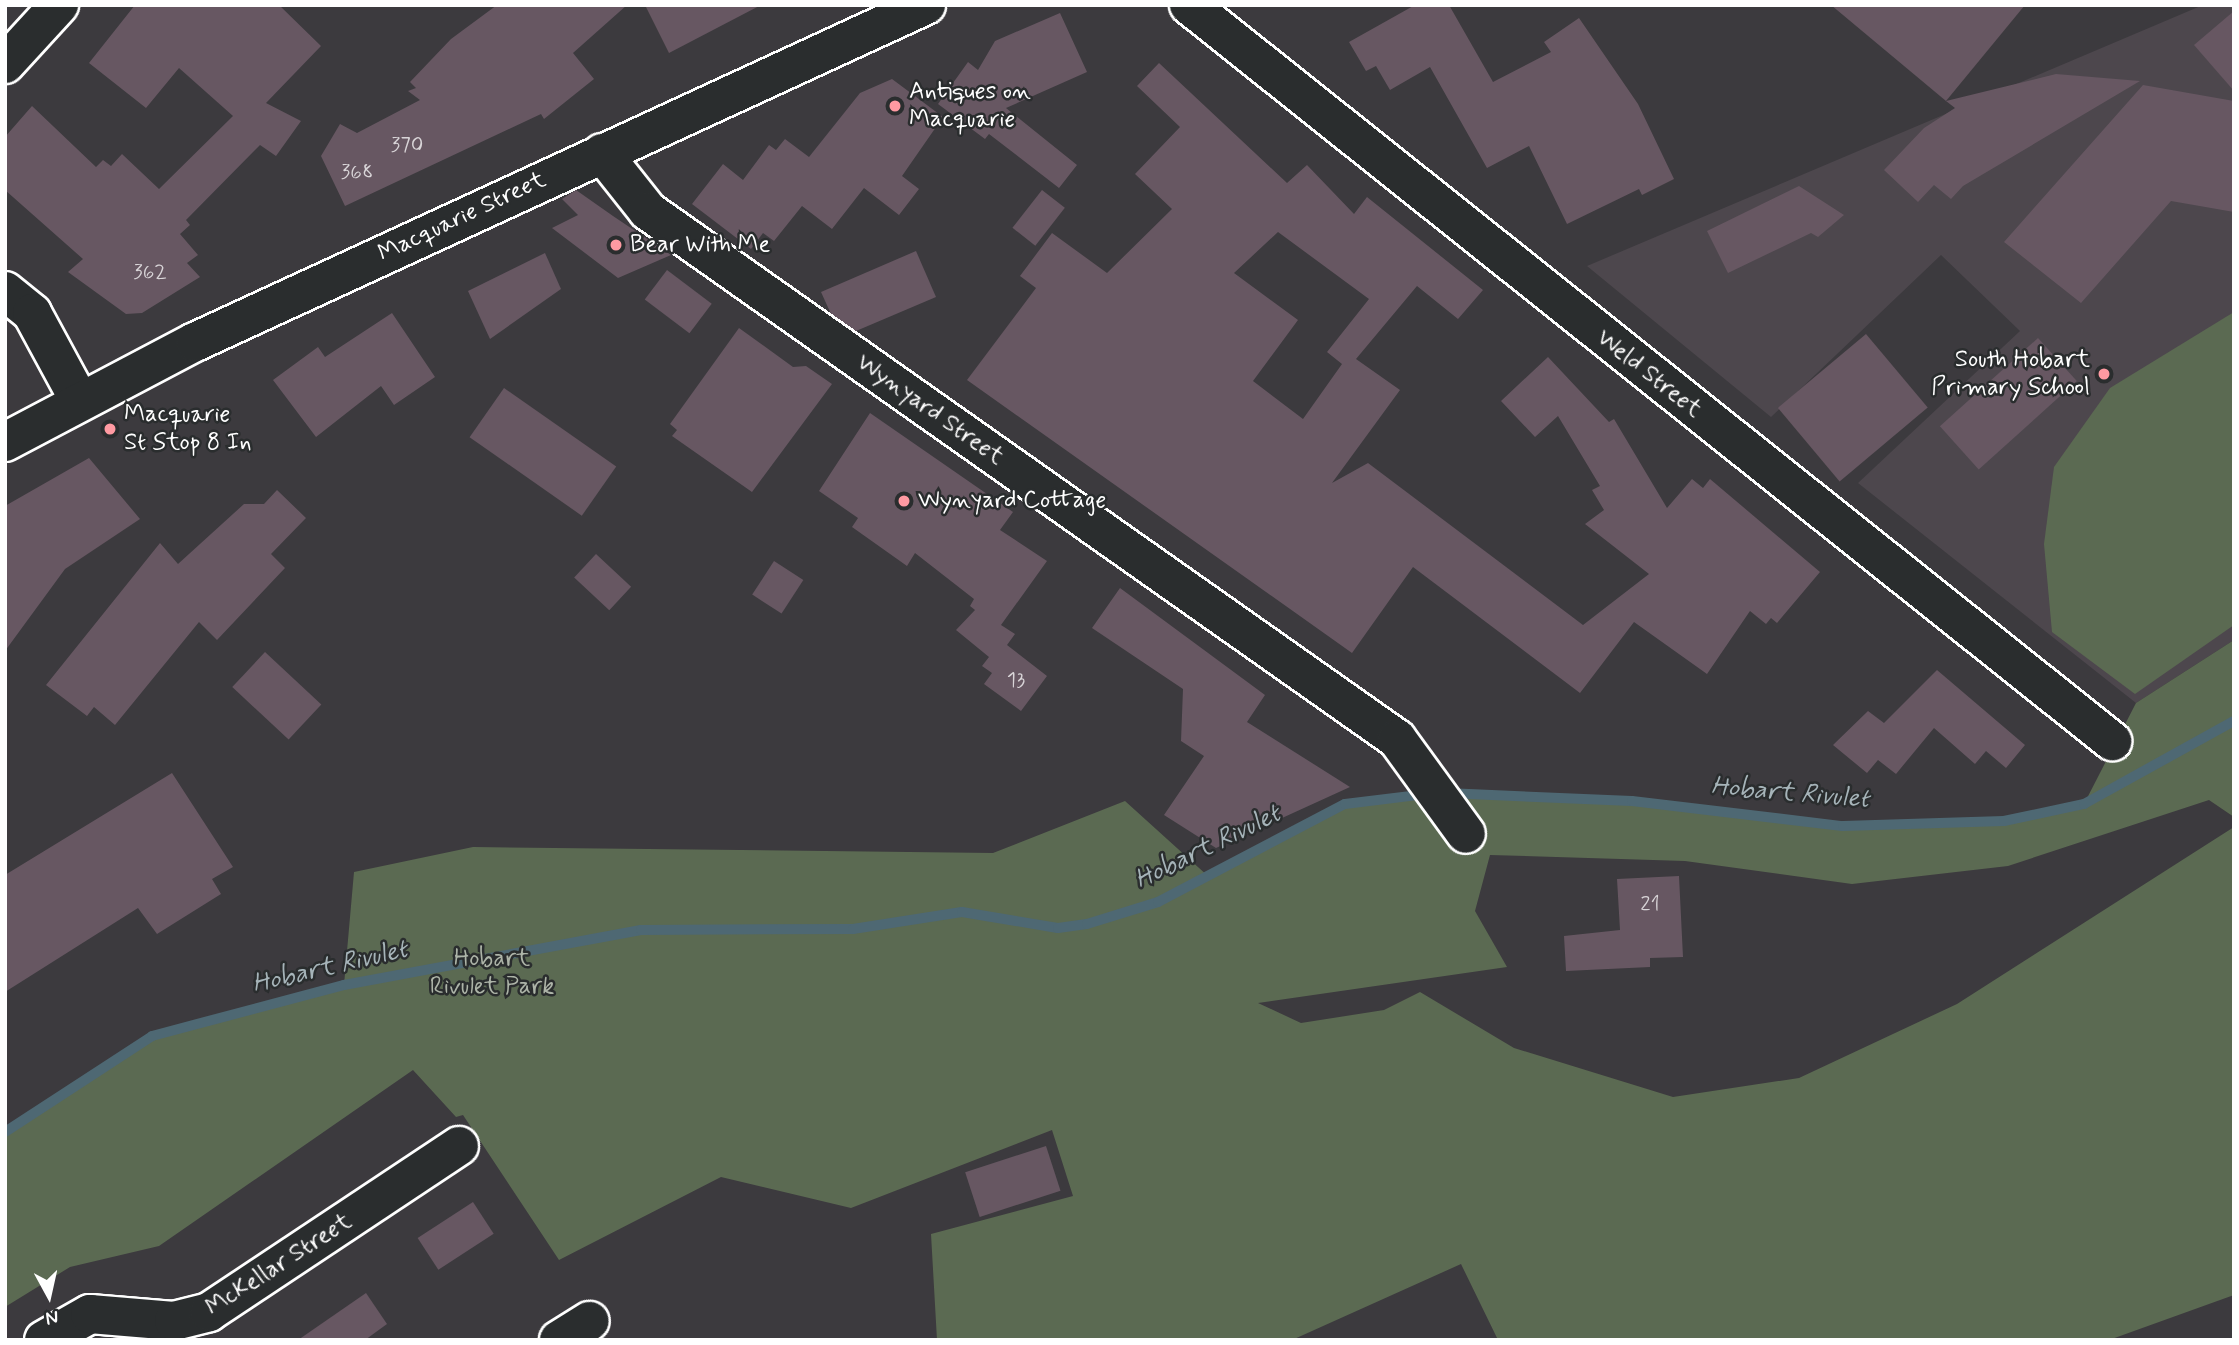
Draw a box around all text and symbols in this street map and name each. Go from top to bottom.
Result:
place label: Antiques on Macquarie [909,78,1025,134]
marker: Antiques on Macquarie [887,98,903,114]
house number: 370 [391,132,423,158]
house number: 368 [341,159,373,185]
street label: Macquarie Street [374,166,550,268]
place label: Bear With Me [630,231,772,259]
marker: Bear With Me [608,237,624,253]
house number: 362 [133,259,167,285]
street label: Weld Street [1590,324,1708,424]
place label: South Hobart Primary School [1932,346,2090,402]
street label: Wynyard Street [851,348,1009,472]
marker: South Hobart Primary School [2096,366,2112,382]
place label: Macquarie St Stop 8 In [124,401,245,457]
marker: Macquarie St Stop 8 In [102,421,118,437]
place label: Wynyard Cottage [918,487,1106,515]
marker: Wynyard Cottage [896,493,912,509]
house number: 13 [1007,667,1025,693]
water label: Hobart Rivulet [1707,771,1873,817]
water label: Hobart Rivulet [1127,798,1289,898]
house number: 21 [1640,891,1660,917]
water label: Hobart Rivulet [246,934,414,1002]
park label: Hobart Rivulet Park [431,945,553,1001]
street label: McKellar Street [201,1207,357,1323]
north arrow [14,1261,84,1331]
text: N [44,1304,60,1331]

